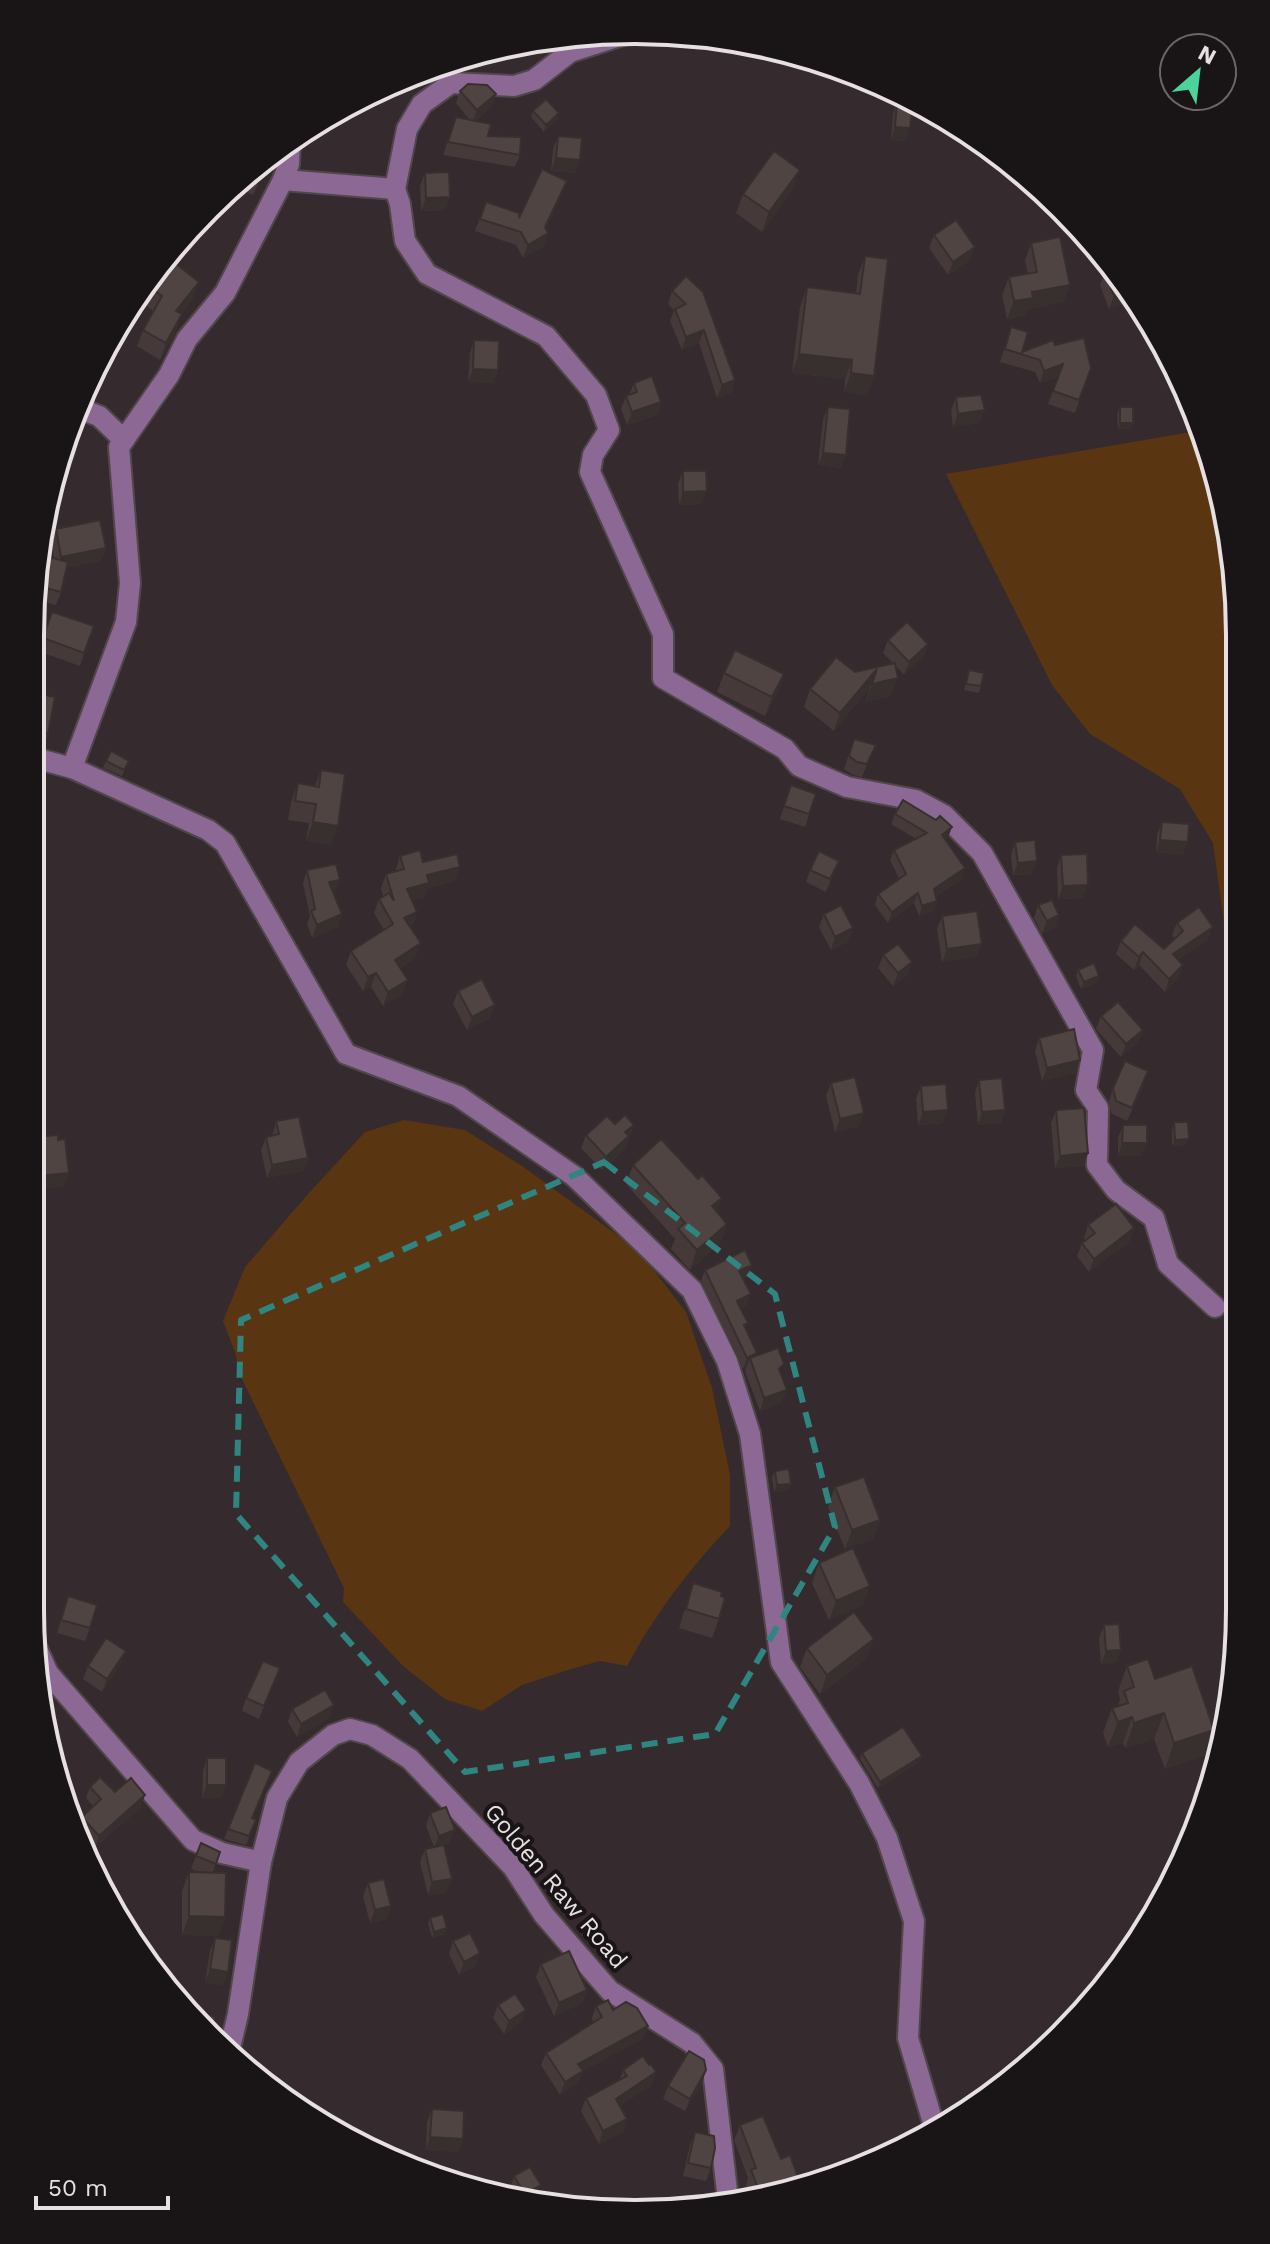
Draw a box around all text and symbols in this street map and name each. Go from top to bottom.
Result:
north arrow [1158,32,1238,112]
text: N [1194,40,1220,70]
street label: Golden Raw Road [479,1798,633,1974]
scale bar [36,2160,168,2210]
text: 50 m [48,2174,108,2202]

